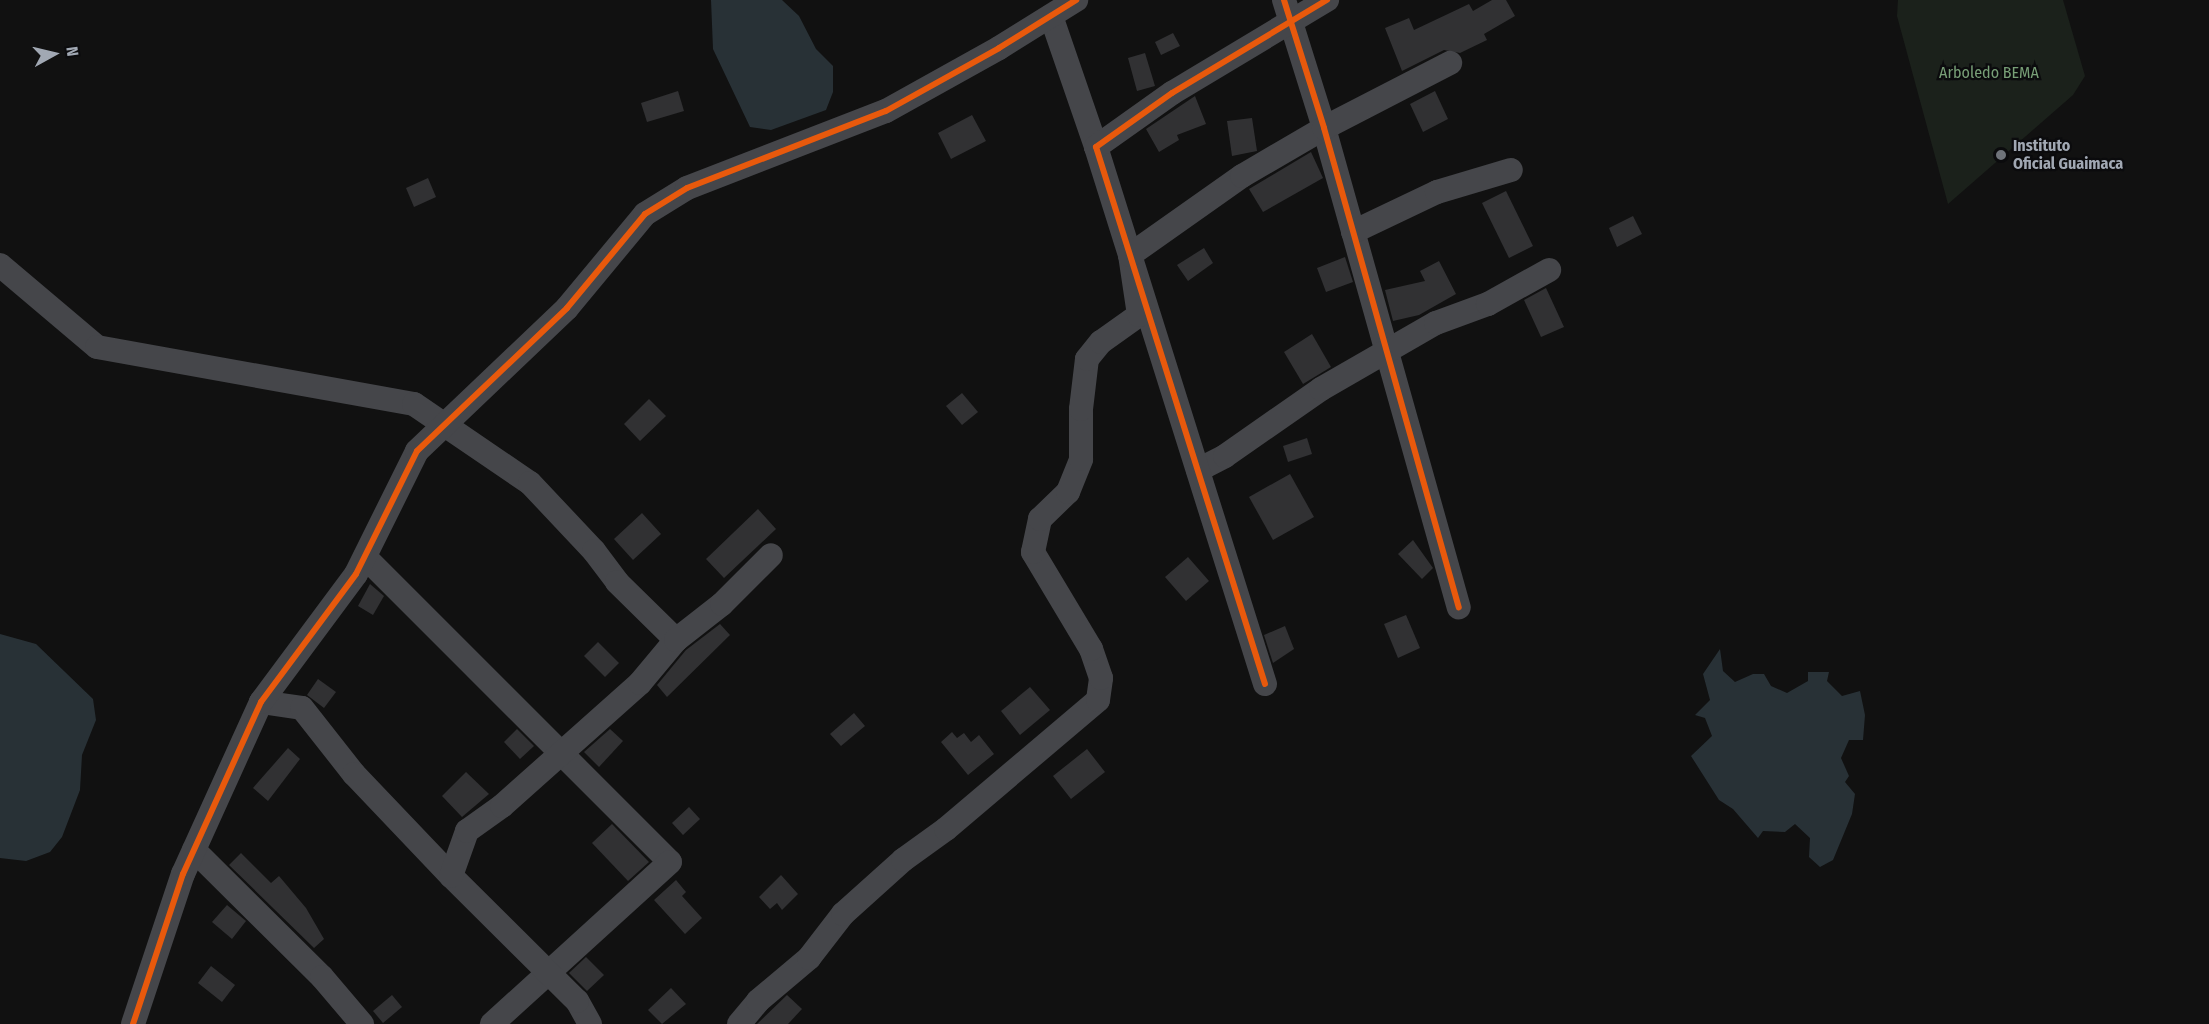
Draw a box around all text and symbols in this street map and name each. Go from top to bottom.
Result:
north arrow [24,24,84,84]
text: N [62,45,82,57]
park label: Arboledo BEMA [1939,63,2039,83]
place label: Instituto Oficial Guaimaca [2013,136,2123,174]
marker: Instituto Oficial Guaimaca [1994,148,2008,162]

